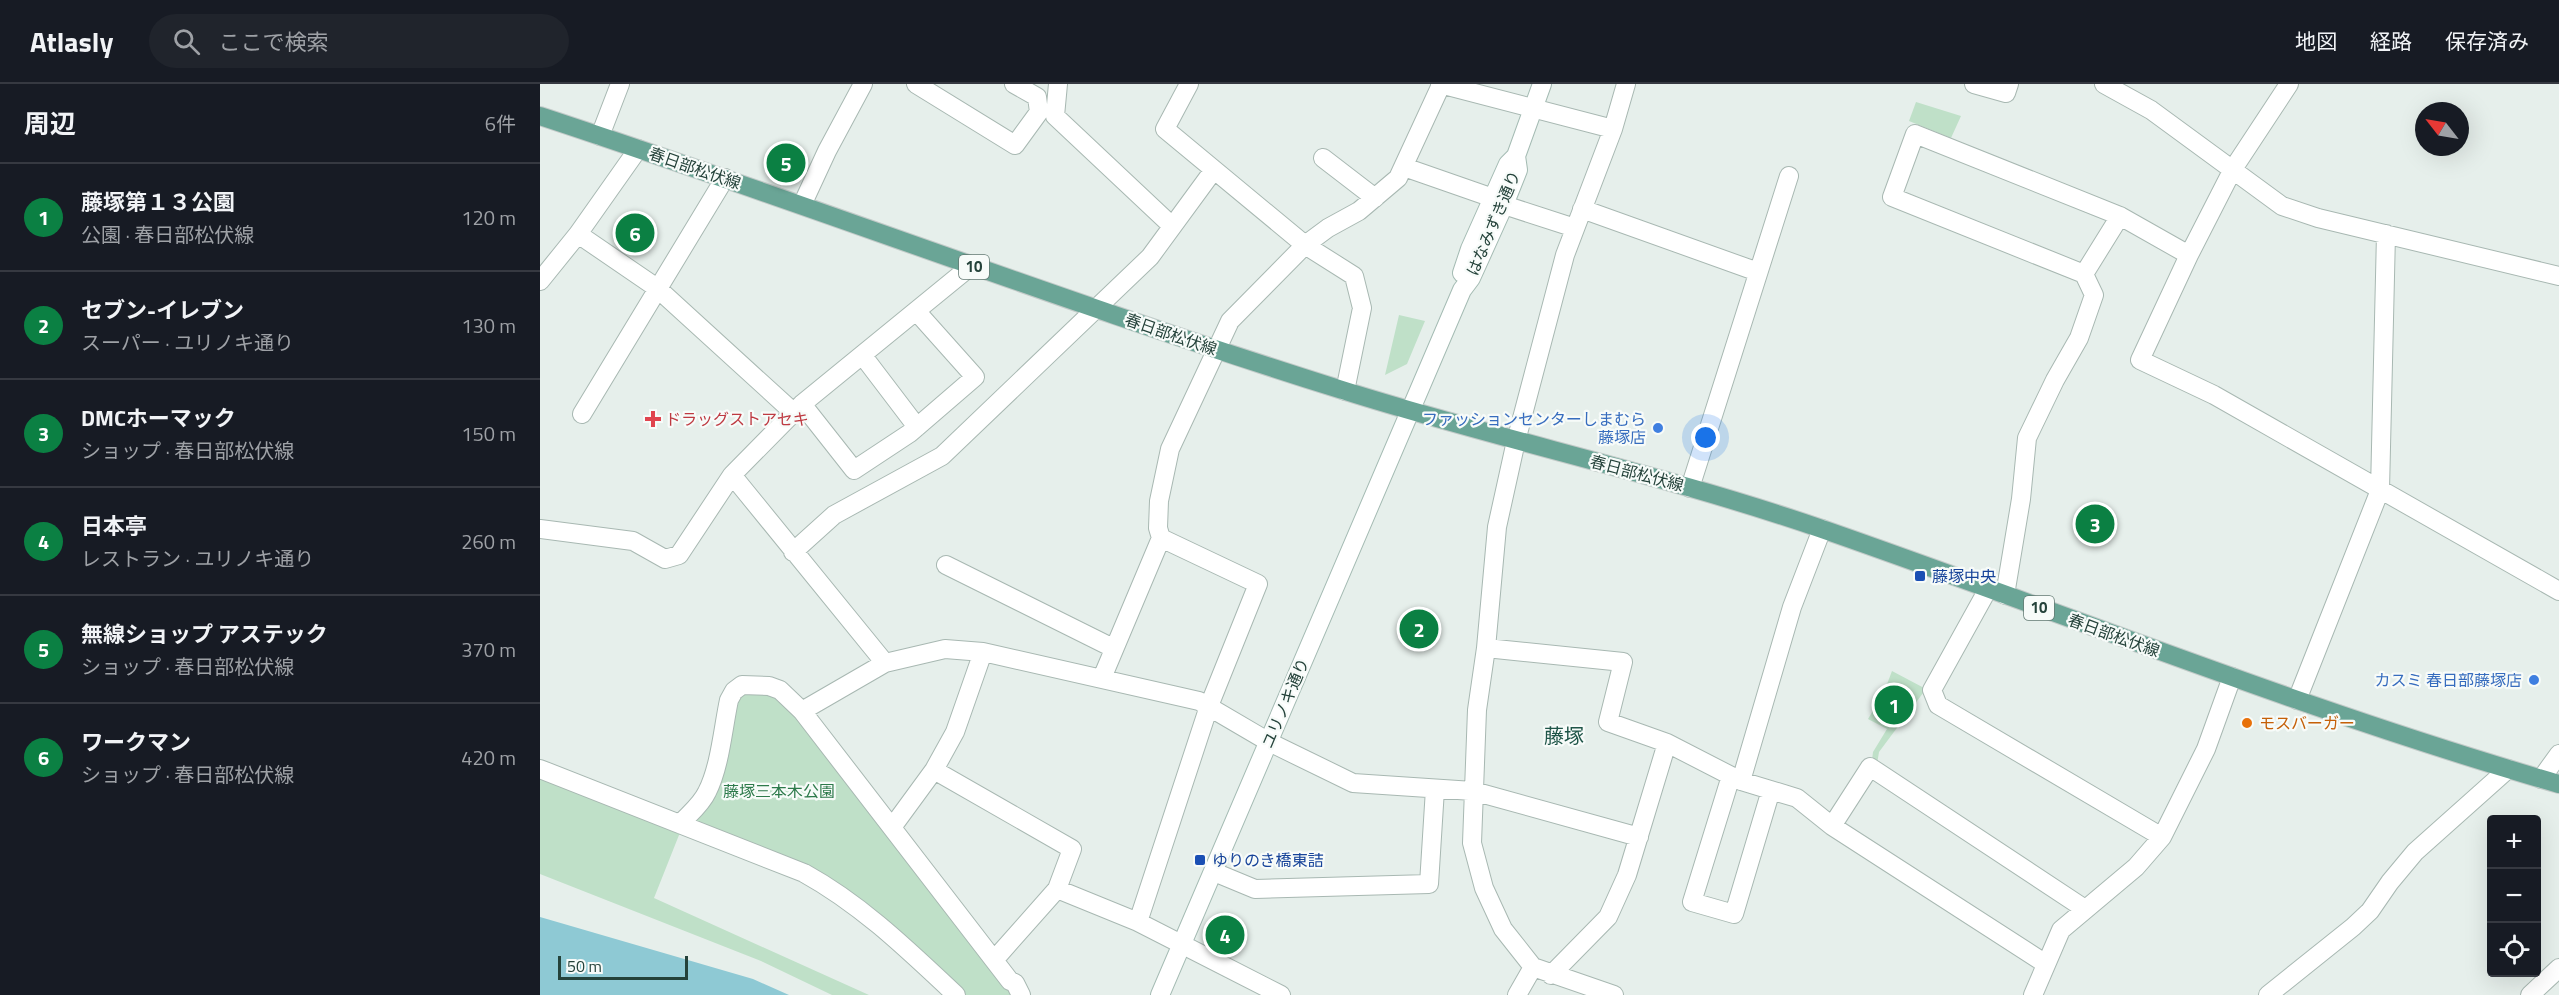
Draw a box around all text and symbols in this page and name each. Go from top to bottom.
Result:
search box [149,14,569,68]
text: Atlasly [30,20,113,63]
icon: search [170,25,203,58]
text: ここで検索 [218,25,328,59]
text: 地図 [2295,25,2337,57]
text: 経路 [2370,25,2412,57]
text: 保存済み [2445,25,2529,57]
north arrow [2415,102,2469,156]
text: 周辺 [24,104,76,143]
text: 6件 [485,108,516,139]
pin: 5 [766,140,806,185]
street label: 春日部松伏線 [646,141,744,195]
street label: はなみずき通り [1460,167,1526,279]
text: 藤塚第１３公園 [81,185,235,219]
text: 1 [38,202,49,233]
text: 120 m [461,202,516,233]
pin: 6 [616,210,655,256]
text: 公園 · 春日部松伏線 [81,219,254,250]
road number: 10 [959,255,989,279]
text: セブン-イレブン [81,293,244,327]
street label: 春日部松伏線 [1122,307,1220,361]
text: 2 [38,310,49,341]
text: 130 m [461,310,516,341]
text: スーパー · ユリノキ通り [81,327,294,358]
text: DMCホーマック [81,401,236,435]
place label: ドラッグストアセキ [665,407,809,431]
place label: ファッションセンターしまむら 藤塚店 [1422,407,1646,449]
marker: ドラッグストアセキ [646,412,660,426]
text: 3 [38,418,49,449]
text: 150 m [461,418,516,449]
marker: ファッションセンターしまむら 藤塚店 [1651,421,1665,435]
your location [1691,423,1720,452]
text: ショップ · 春日部松伏線 [81,435,294,466]
street label: 春日部松伏線 [1588,449,1686,497]
pin: 3 [2076,502,2114,546]
text: 日本亭 [81,509,147,543]
text: 4 [38,526,49,557]
text: 260 m [461,526,516,557]
text: レストラン · ユリノキ通り [81,543,314,574]
place label: 藤塚中央 [1932,564,1996,588]
marker: 藤塚中央 [1913,569,1927,583]
road number: 10 [2024,596,2054,620]
pin: 2 [1400,606,1438,652]
street label: 春日部松伏線 [2065,607,2163,663]
text: 無線ショップ アステック [81,617,328,651]
text: 5 [38,634,49,665]
text: 370 m [461,634,516,665]
text: ショップ · 春日部松伏線 [81,651,294,682]
street label: ユリノキ通り [1255,654,1315,752]
place label: カスミ 春日部藤塚店 [2374,668,2522,692]
marker: カスミ 春日部藤塚店 [2527,673,2541,687]
pin: 1 [1874,682,1914,728]
place label: モスバーガー [2259,711,2355,735]
marker: モスバーガー [2240,716,2254,730]
district label: 藤塚 [1544,720,1584,751]
text: ワークマン [81,725,191,759]
text: 6 [38,742,49,773]
text: 420 m [461,742,516,773]
text: ショップ · 春日部松伏線 [81,759,294,790]
park label: 藤塚三本木公園 [723,779,835,803]
map controls [2487,815,2541,977]
button: + [2487,815,2541,869]
place label: ゆりのき橋東詰 [1212,848,1324,872]
marker: ゆりのき橋東詰 [1193,853,1207,867]
button: − [2487,869,2541,923]
pin: 4 [1206,912,1244,958]
button: locate [2487,923,2541,977]
scale bar [558,953,688,980]
text: 50 m [567,954,602,978]

